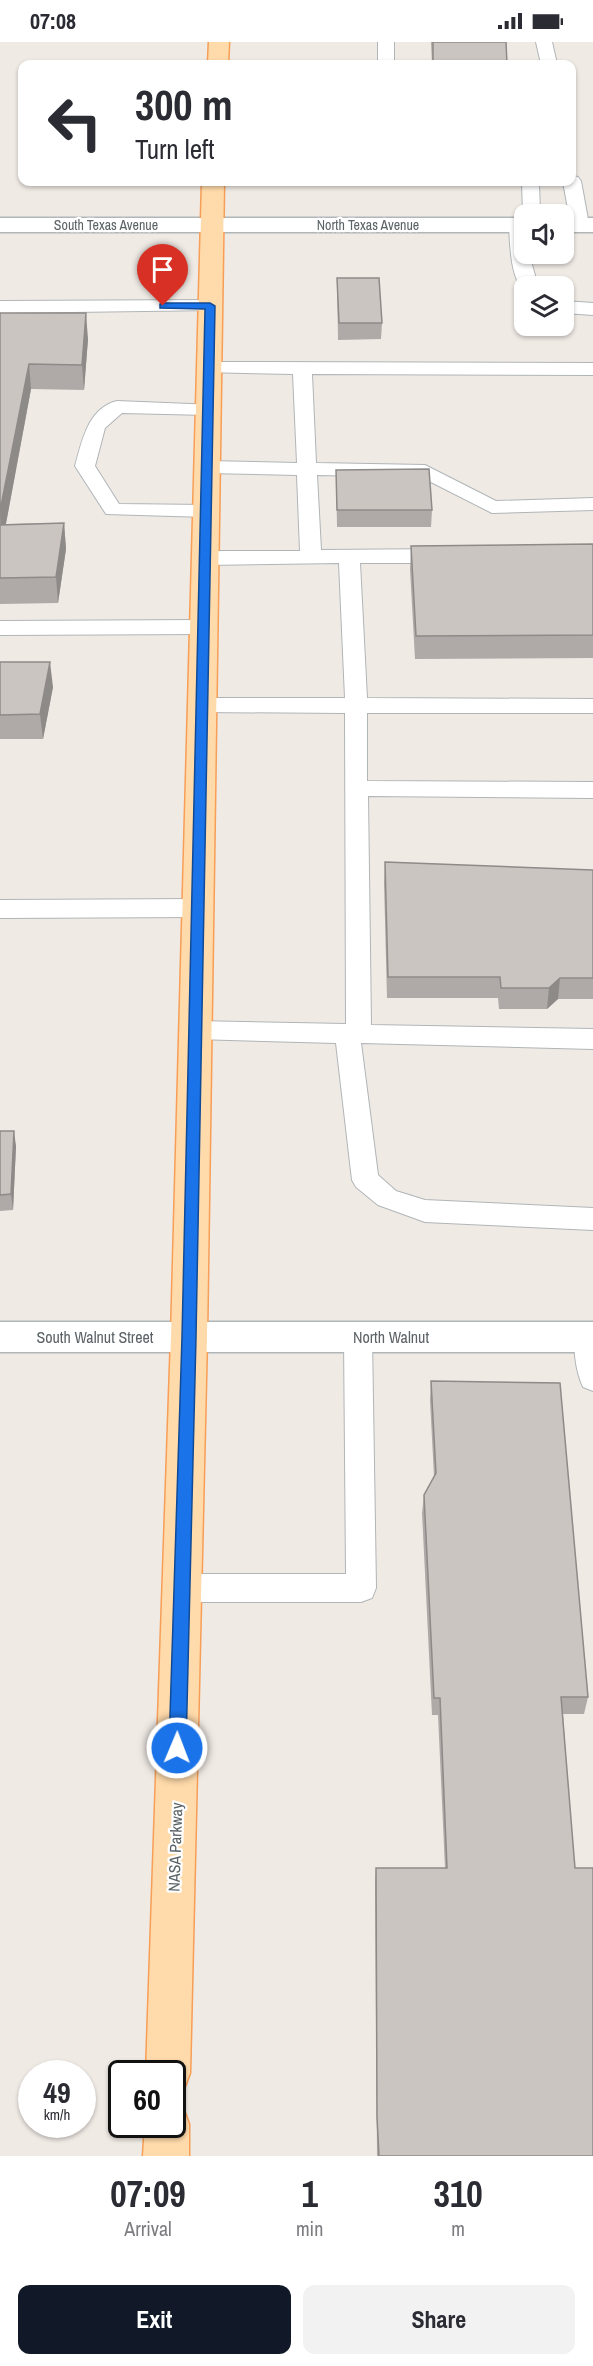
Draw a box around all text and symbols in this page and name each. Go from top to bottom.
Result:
text: 07:08 [30,6,76,36]
text: 300 m [135,77,233,133]
icon: left [36,84,114,162]
text: Turn left [135,131,214,167]
map controls [514,204,574,336]
button: sound [514,204,574,264]
street label: South Texas Avenue [54,216,158,234]
street label: North Texas Avenue [317,216,419,234]
pin [137,244,188,306]
icon: arrive [146,253,179,286]
button: layers [514,276,574,336]
street label: South Walnut Street [37,1326,154,1348]
street label: North Walnut [353,1326,429,1348]
position arrow [145,1716,209,1780]
street label: NASA Parkway [162,1802,188,1892]
speed limit sign: 60 [108,2060,186,2138]
text: 49 [43,2072,71,2112]
text: km/h [44,2104,70,2125]
text: 07:09 [110,2170,186,2218]
text: 1 [301,2170,318,2218]
text: 310 [434,2170,483,2218]
text: Arrival [124,2215,172,2242]
text: min [296,2215,323,2242]
text: m [451,2215,465,2242]
button: Exit [18,2285,291,2354]
button: Share [303,2285,575,2354]

